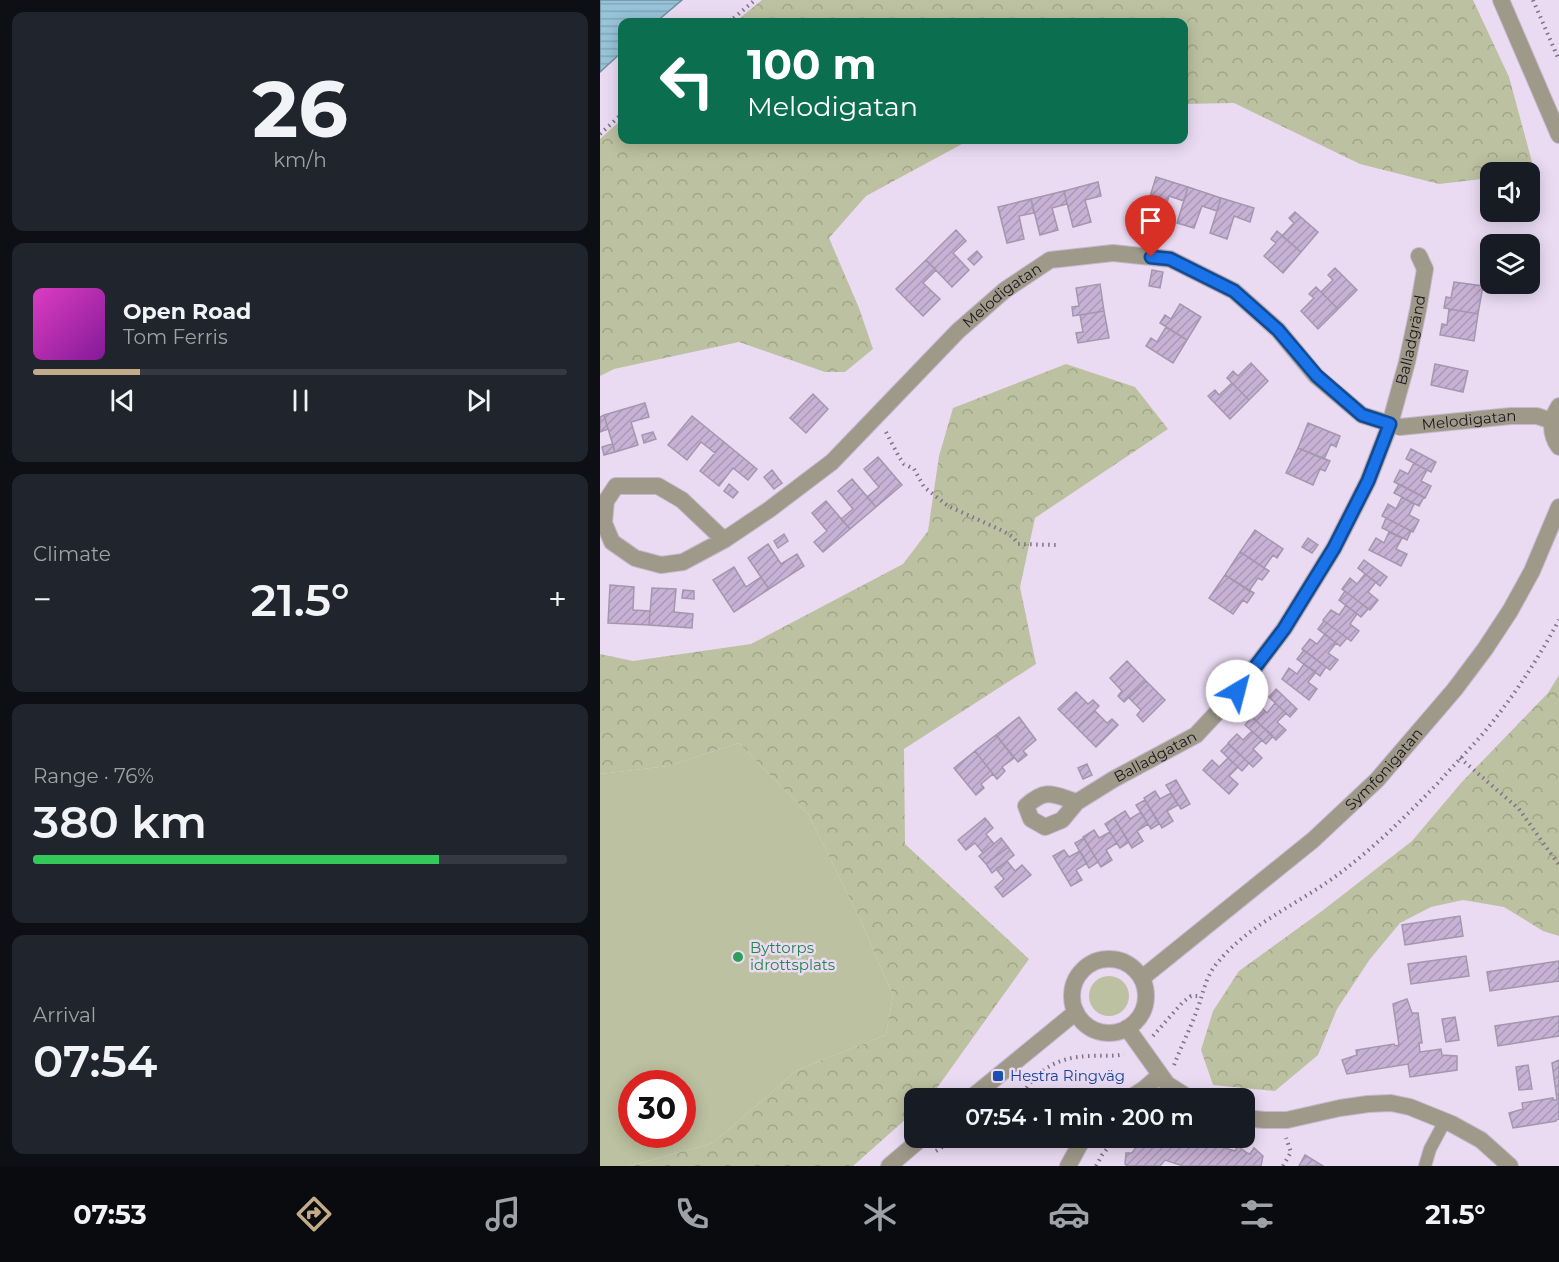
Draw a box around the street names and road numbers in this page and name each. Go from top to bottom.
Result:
street label: Melodigatan [958,258,1045,332]
street label: Balladgränd [1391,293,1429,387]
street label: Melodigatan [1421,406,1516,434]
street label: Symfonigatan [1341,724,1426,814]
street label: Balladgatan [1110,726,1200,786]

